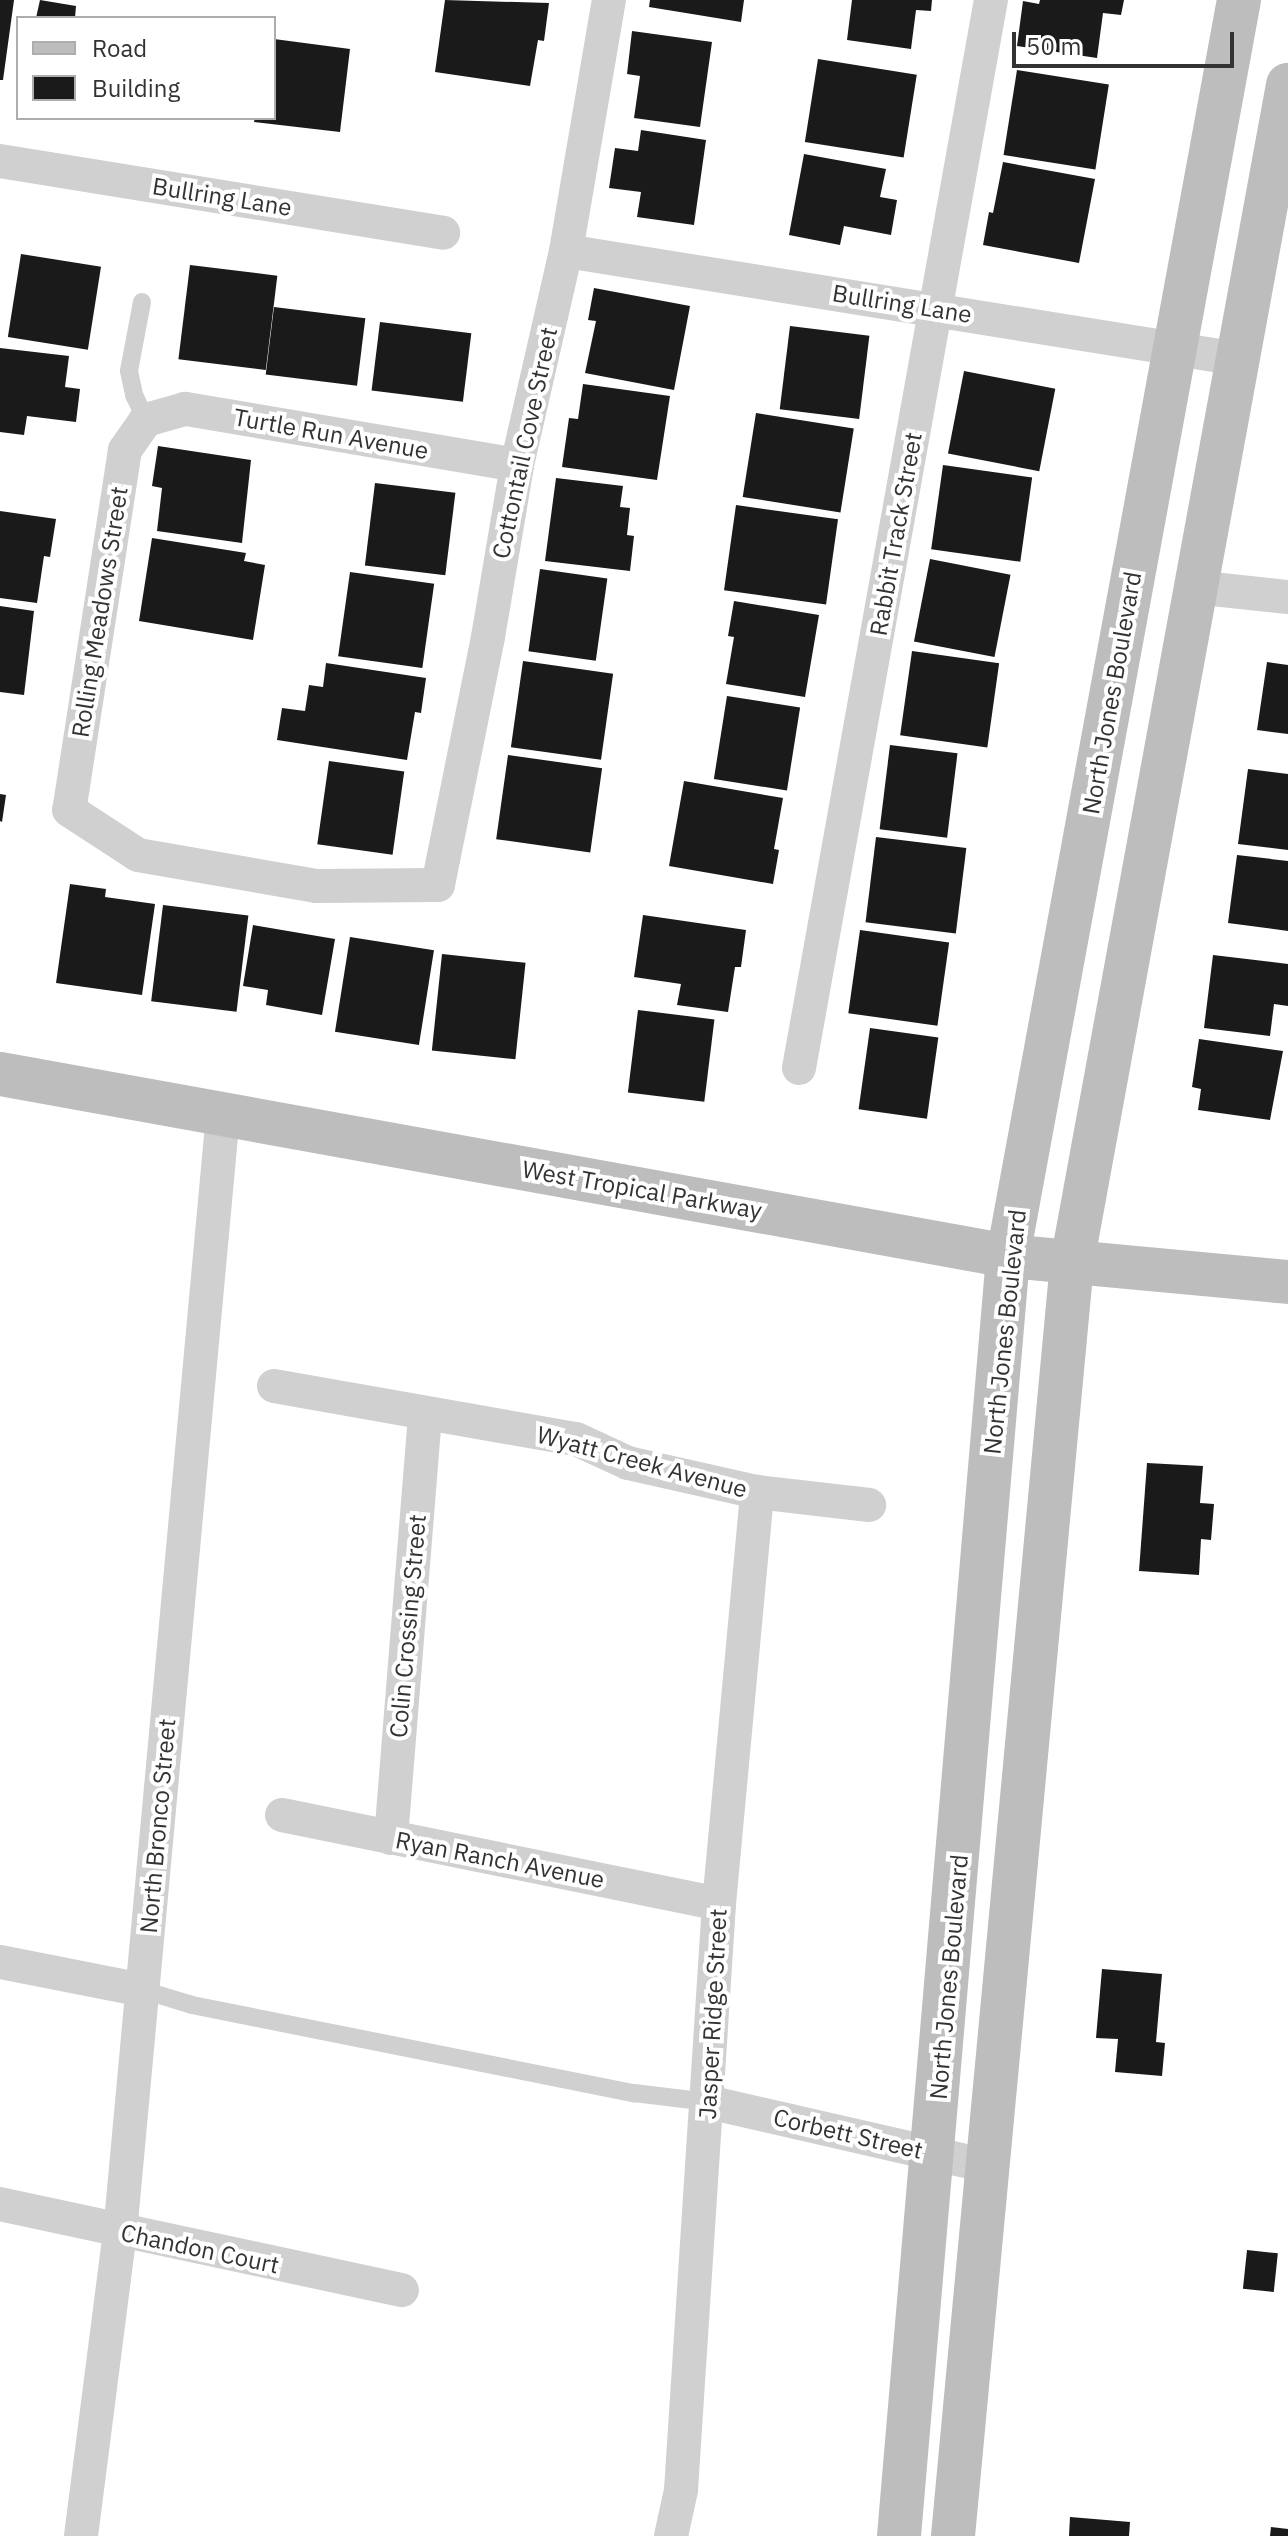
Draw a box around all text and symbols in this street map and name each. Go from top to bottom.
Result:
legend [16,16,276,120]
scale bar [1016,16,1238,66]
text: 50 m [1026,30,1081,62]
text: Road [92,32,147,64]
text: Building [92,72,180,104]
street label: Bullring Lane [150,172,294,222]
street label: Bullring Lane [830,279,974,329]
street label: Cottontail Cove Street [486,325,564,561]
street label: Turtle Run Avenue [231,403,431,465]
street label: Rabbit Track Street [864,430,928,638]
street label: Rolling Meadows Street [66,484,134,740]
street label: North Jones Boulevard [1076,569,1148,817]
street label: West Tropical Parkway [520,1155,764,1225]
street label: North Jones Boulevard [978,1208,1032,1456]
street label: Wyatt Creek Avenue [534,1420,750,1504]
street label: Colin Crossing Street [384,1513,432,1739]
street label: North Bronco Street [134,1717,182,1935]
street label: Ryan Ranch Avenue [393,1826,607,1894]
street label: North Jones Boulevard [924,1853,974,2101]
street label: Jasper Ridge Street [693,1908,733,2120]
street label: Corbett Street [771,2103,925,2165]
street label: Chandon Court [118,2218,282,2280]

